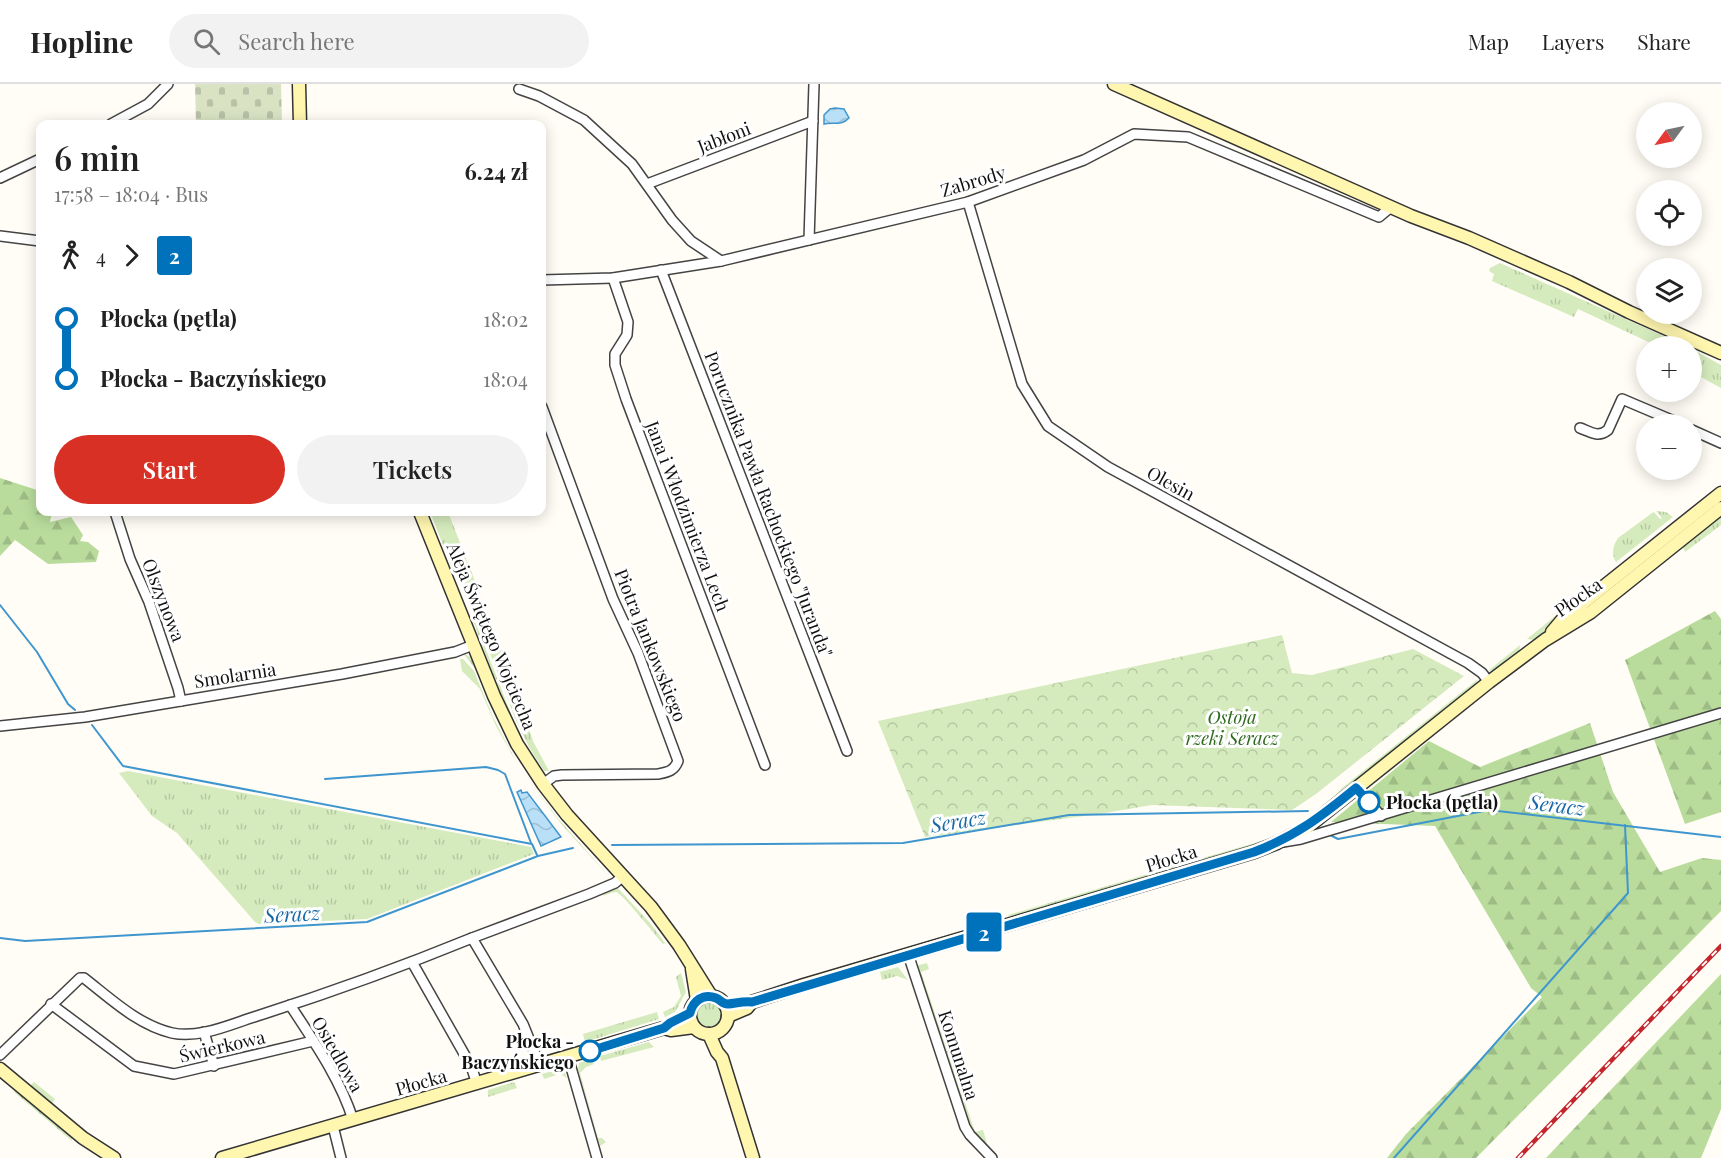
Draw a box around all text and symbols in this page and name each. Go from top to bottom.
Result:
search box [169,14,589,68]
text: Hopline [30,23,133,60]
icon: search [190,25,223,58]
text: Search here [238,26,355,56]
text: Map [1468,27,1509,55]
text: Layers [1542,27,1604,55]
text: Share [1637,27,1691,55]
north arrow [1636,102,1702,168]
map controls [1636,102,1702,480]
street label: Jabłoni [693,116,754,158]
text: 6 min [54,135,140,179]
text: 6.24 zł [464,156,528,186]
street label: Zabrody [938,160,1008,202]
text: 17:58 – 18:04 · Bus [54,180,208,207]
button: locate [1636,180,1702,246]
icon: walk [54,239,87,272]
icon: forward [115,239,148,272]
text: 2 [169,241,180,269]
text: 4 [96,242,106,269]
button: layers [1636,258,1702,324]
text: Płocka (pętla) [100,303,237,333]
text: 18:02 [483,305,528,332]
button: + [1636,336,1702,402]
street label: Porucznika Pawła Rachockiego "Juranda" [699,348,839,660]
text: Płocka - Baczyńskiego [100,363,327,393]
text: 18:04 [483,365,528,392]
button: − [1636,414,1702,480]
street label: Jana i Włodzimierza Lech [640,416,736,615]
button: Start [54,435,285,504]
button: Tickets [297,435,528,504]
street label: Olesin [1143,460,1199,506]
street label: Aleja Świętego Wojciecha [441,538,542,733]
street label: Olszynowa [137,555,191,645]
street label: Piotra Jankowskiego [609,565,693,725]
street label: Płocka [1550,572,1606,622]
street label: Smolarnia [192,657,278,693]
park label: Ostoja rzeki Seracz [1186,705,1279,750]
water label: Seracz [1527,787,1587,821]
place label: Płocka (pętla) [1386,790,1498,814]
marker: Płocka (pętla) [1358,791,1380,813]
water label: Seracz [927,802,989,838]
street label: Płocka [1142,839,1200,877]
water label: Seracz [262,898,322,928]
line badge: 2 [964,912,1004,952]
text: 2 [979,918,989,946]
street label: Komunalna [933,1007,985,1103]
street label: Osiedlowa [307,1012,369,1096]
street label: Świerkowa [177,1024,267,1068]
place label: Płocka - Baczyńskiego [461,1029,574,1074]
marker: Płocka - Baczyńskiego [579,1040,601,1062]
street label: Płocka [392,1063,450,1101]

